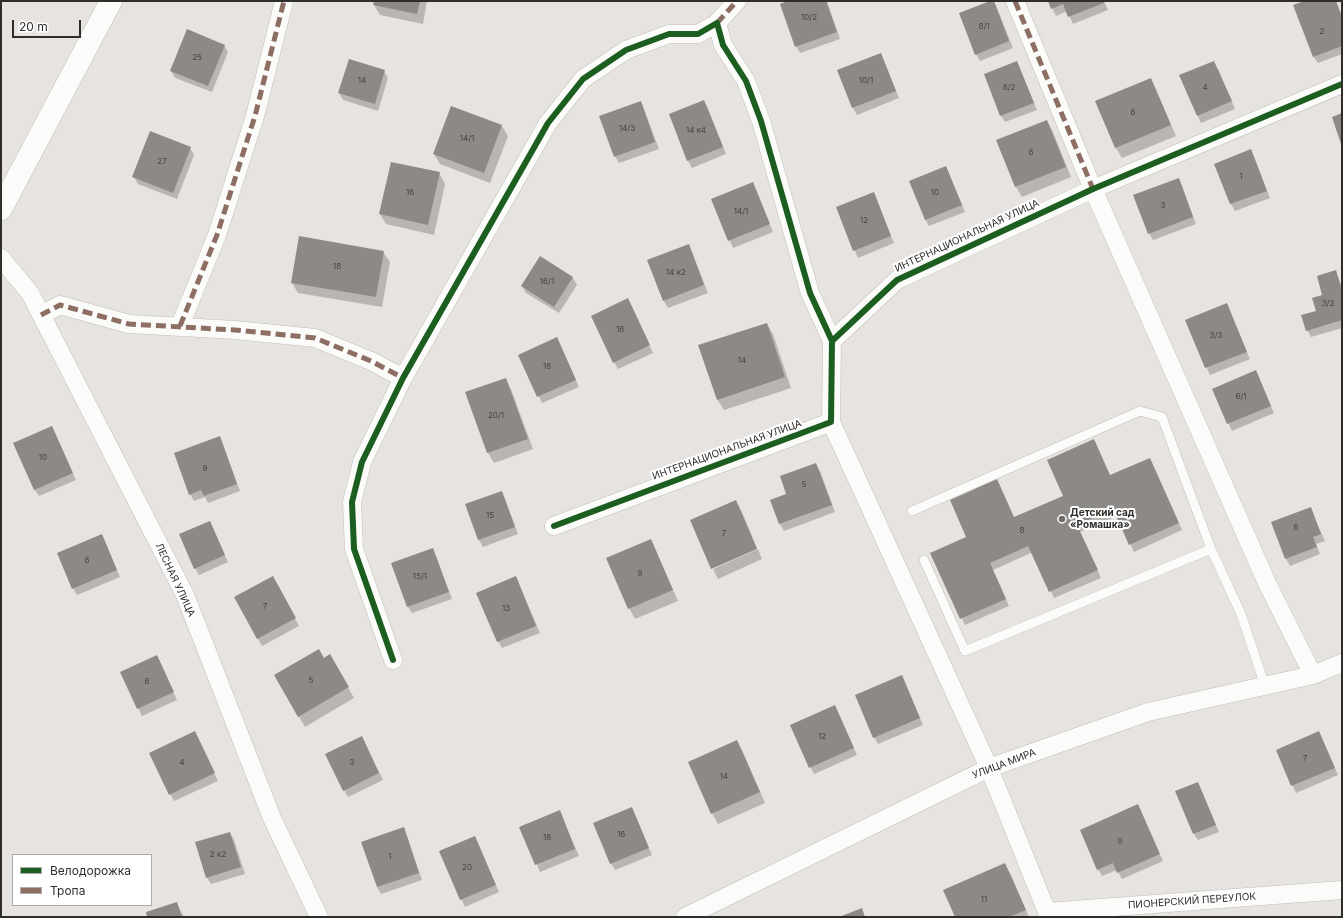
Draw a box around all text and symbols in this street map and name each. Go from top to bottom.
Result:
scale bar [14,12,83,38]
house number: 10/2 [801,13,817,23]
text: 20 m [19,19,48,34]
house number: 8/1 [978,22,990,32]
house number: 2 [1320,27,1324,37]
house number: 25 [192,53,202,63]
house number: 14 [358,76,366,86]
house number: 10/1 [859,76,873,86]
house number: 8/2 [1003,83,1015,93]
house number: 4 [1202,83,1208,93]
house number: 6 [1131,108,1135,118]
house number: 14/3 [619,124,635,134]
house number: 14 к4 [686,126,706,136]
house number: 14/1 [460,134,474,144]
house number: 8 [1029,148,1033,158]
house number: 27 [157,157,167,167]
house number: 1 [1239,172,1243,182]
house number: 16 [406,188,414,198]
house number: 10 [931,188,939,198]
street label: ИНТЕРНАЦИОНАЛЬНАЯ УЛИЦА [893,197,1041,275]
house number: 3 [1161,201,1165,211]
house number: 14/1 [734,207,748,217]
house number: 12 [860,216,868,226]
house number: 18 [333,262,341,272]
house number: 14 к2 [666,268,686,278]
house number: 16/1 [540,277,554,287]
house number: 3/2 [1322,299,1334,309]
house number: 16 [616,325,624,335]
house number: 3/3 [1210,331,1222,341]
house number: 14 [738,356,746,366]
house number: 18 [543,362,551,372]
house number: 6/1 [1235,392,1247,402]
house number: 20/1 [488,411,504,421]
street label: ИНТЕРНАЦИОНАЛЬНАЯ УЛИЦА [651,417,803,483]
house number: 10 [39,453,47,463]
house number: 9 [203,464,207,474]
house number: 5 [802,480,806,490]
place label: Детский сад «Ромашка» [1070,507,1134,530]
house number: 15 [486,511,494,521]
marker: Детский сад «Ромашка» [1057,514,1067,524]
house number: 6 [1294,523,1298,533]
house number: 8 [1020,526,1024,536]
house number: 7 [722,529,726,539]
street label: ЛЕСНАЯ УЛИЦА [153,541,197,619]
house number: 8 [85,556,89,566]
house number: 9 [638,569,642,579]
house number: 15/1 [413,572,427,582]
house number: 7 [263,602,267,612]
house number: 13 [502,604,510,614]
house number: 5 [309,676,313,686]
house number: 6 [145,677,149,687]
house number: 12 [818,732,826,742]
street label: УЛИЦА МИРА [970,746,1038,782]
house number: 7 [1303,754,1307,764]
house number: 4 [179,758,185,768]
house number: 3 [350,758,354,768]
house number: 14 [720,772,728,782]
house number: 16 [617,830,625,840]
house number: 18 [543,833,551,843]
house number: 9 [1118,837,1122,847]
house number: 2 к2 [210,850,226,860]
house number: 1 [388,852,392,862]
legend [12,854,152,906]
text: Велодорожка [50,863,131,878]
house number: 20 [462,863,472,873]
text: Тропа [50,883,85,898]
street label: ПИОНЕРСКИЙ ПЕРЕУЛОК [1128,891,1256,911]
house number: 11 [981,895,987,905]

